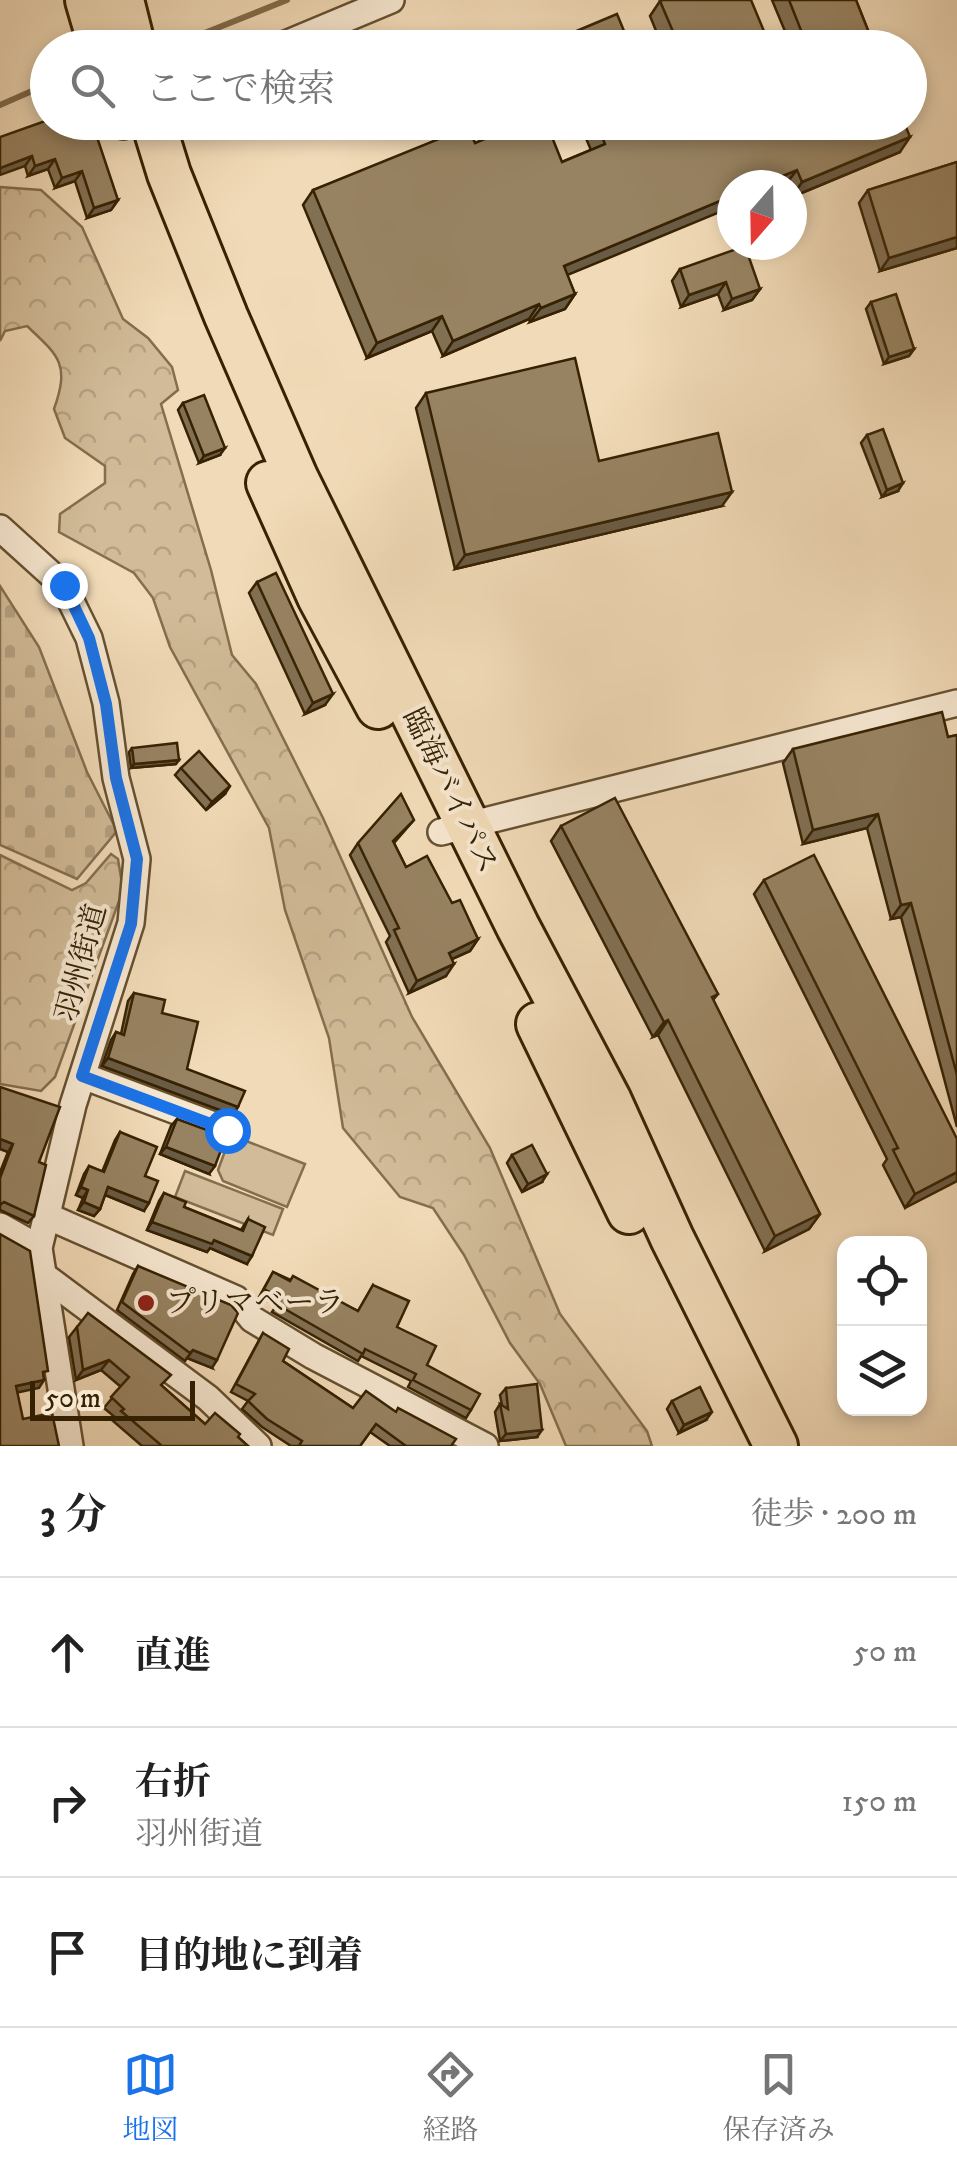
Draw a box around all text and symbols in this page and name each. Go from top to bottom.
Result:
search box [30,30,927,140]
icon: search [65,58,120,113]
text: ここで検索 [145,66,335,114]
north arrow [717,170,807,260]
route end [42,563,88,609]
street label: 臨海バイパス [394,702,506,880]
street label: 羽州街道 [49,900,115,1026]
route start [205,1108,251,1154]
map controls [837,1236,927,1416]
button: locate [837,1236,927,1326]
place label: プリマベーラ [166,1285,344,1322]
marker: プリマベーラ [135,1292,157,1314]
button: layers [837,1326,927,1416]
scale bar [30,1376,195,1420]
text: 50 m [45,1381,101,1416]
text: 3 分 [40,1490,107,1542]
text: 徒歩 · 200 m [751,1495,917,1535]
icon: ahead [40,1625,95,1680]
text: 50 m [853,1632,917,1672]
text: 直進 [135,1633,211,1681]
text: 右折 [135,1759,211,1807]
icon: right [40,1775,95,1830]
text: 150 m [841,1782,917,1822]
text: 羽州街道 [135,1815,263,1855]
icon: arrive [40,1925,95,1980]
text: 目的地に到着 [135,1933,363,1981]
tab: 地図 [122,2047,178,2148]
tab: 経路 [422,2047,479,2148]
tab: 保存済み [723,2047,835,2148]

